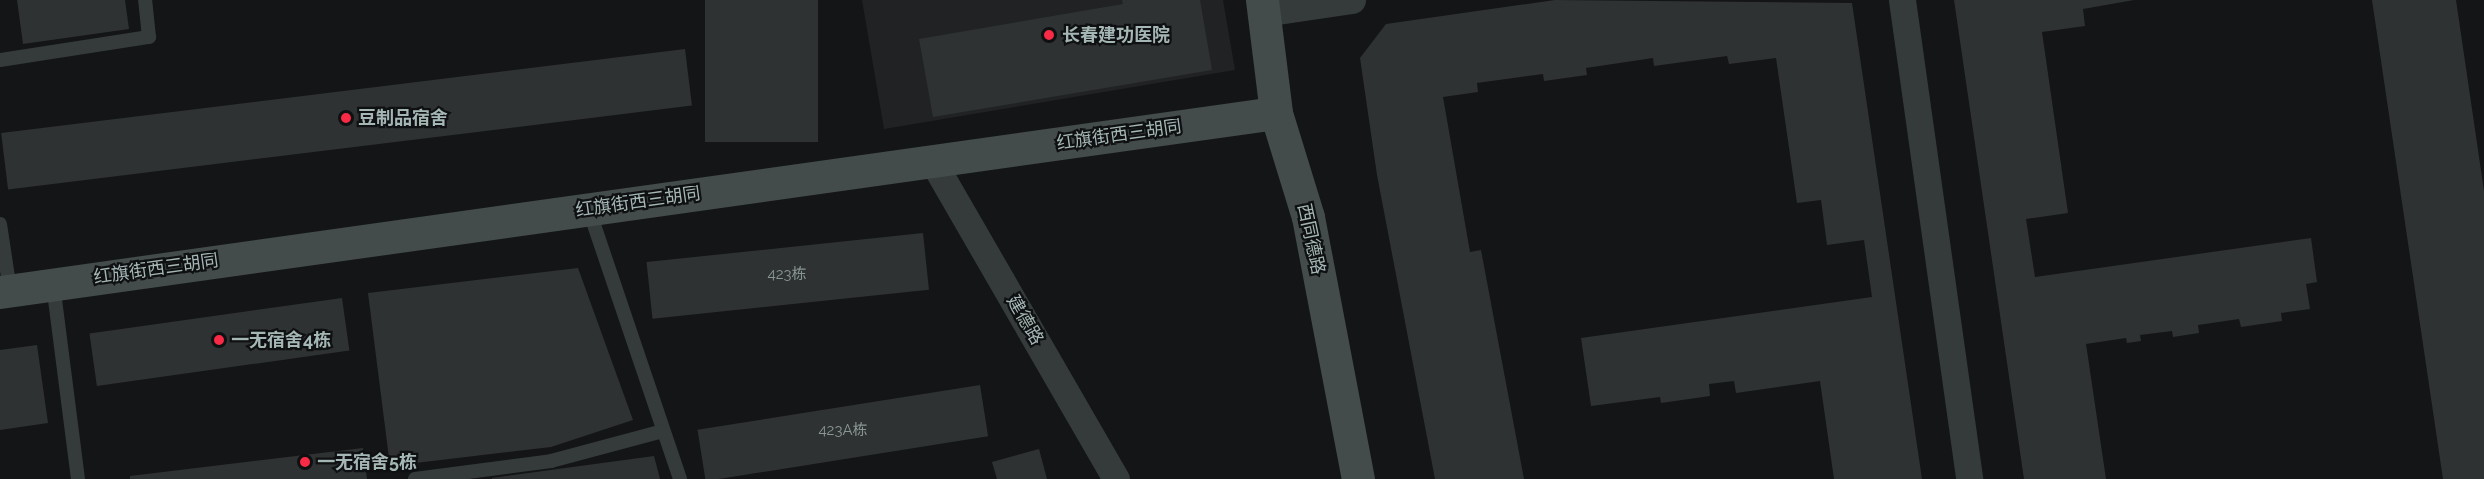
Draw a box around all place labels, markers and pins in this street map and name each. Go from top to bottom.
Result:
place label: 长春建功医院 [1062,24,1170,46]
marker: 长春建功医院 [1040,26,1058,44]
place label: 豆制品宿舍 [358,107,448,129]
marker: 豆制品宿舍 [339,111,353,125]
place label: 一无宿舍4栋 [231,329,331,351]
marker: 一无宿舍4栋 [212,333,226,347]
place label: 一无宿舍5栋 [317,451,417,473]
marker: 一无宿舍5栋 [298,455,312,469]

